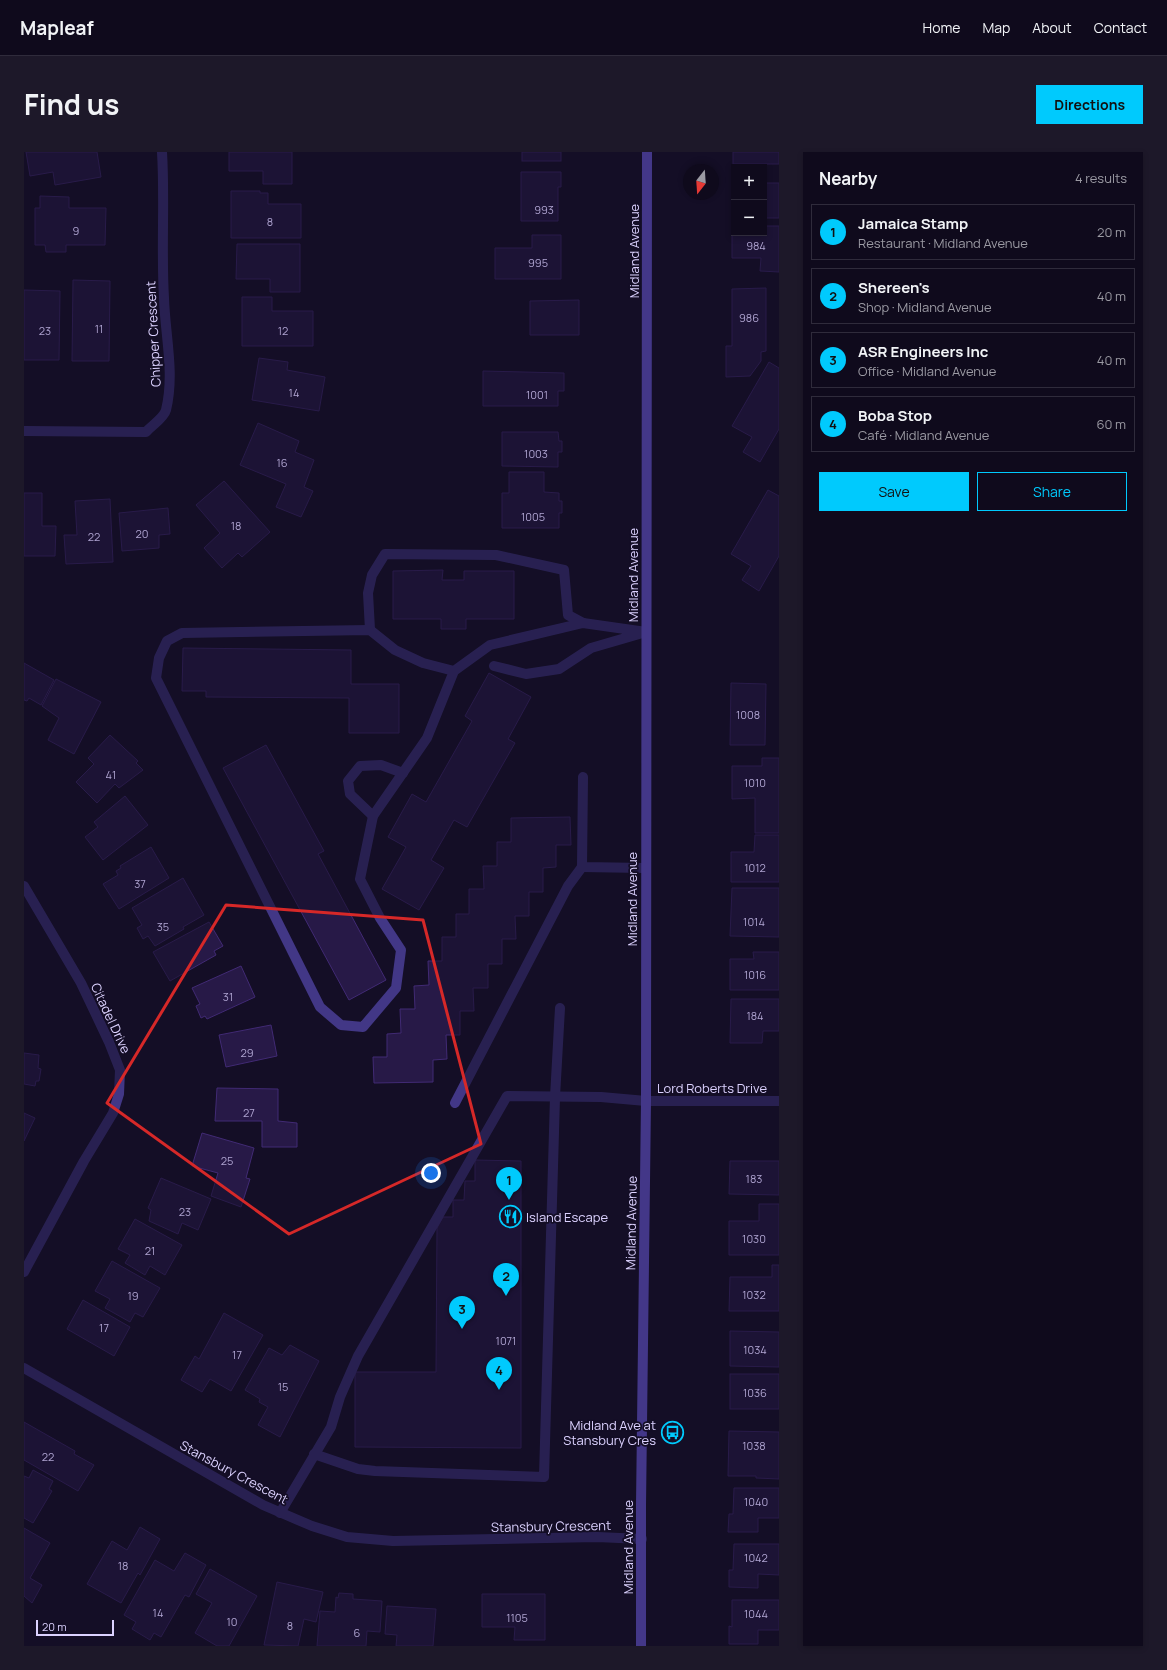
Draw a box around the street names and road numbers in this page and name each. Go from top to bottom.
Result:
street label: Midland Avenue [625,203,643,298]
street label: Chipper Crescent [141,281,165,387]
street label: Midland Avenue [624,527,642,622]
street label: Midland Avenue [623,851,641,946]
street label: Citadel Drive [87,980,135,1057]
street label: Lord Roberts Drive [657,1079,767,1097]
street label: Midland Avenue [621,1175,641,1270]
street label: Stansbury Crescent [177,1436,291,1508]
street label: Midland Avenue [619,1499,637,1594]
street label: Stansbury Crescent [491,1516,611,1536]

